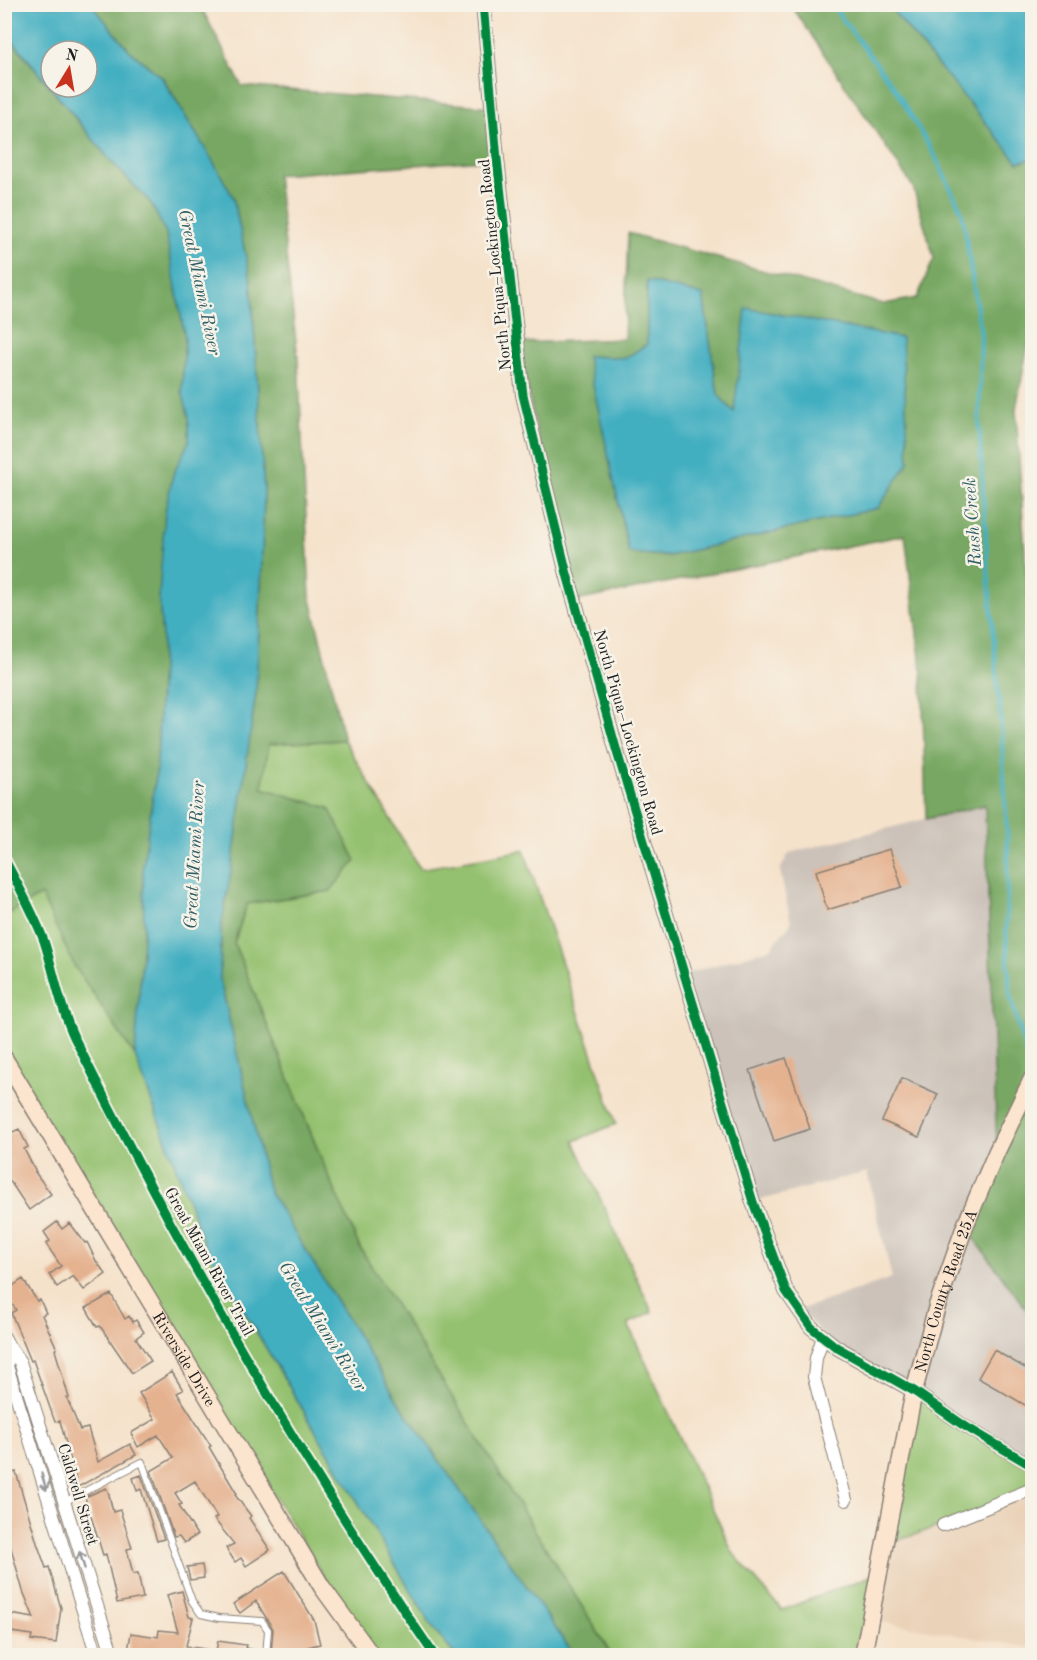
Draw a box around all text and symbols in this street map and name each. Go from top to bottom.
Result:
north arrow [39,39,99,99]
text: N [64,47,80,65]
street label: North Piqua–Lockington Road [477,158,515,372]
water label: Great Miami River [175,208,224,358]
water label: Rush Creek [961,477,985,568]
street label: North Piqua–Lockington Road [590,628,664,837]
water label: Great Miami River [182,779,208,930]
street label: Great Miami River Trail [161,1185,256,1339]
street label: North County Road 25A [913,1207,981,1375]
water label: Great Miami River [275,1259,370,1395]
street label: Riverside Drive [149,1310,218,1410]
street label: Caldwell Street [54,1442,100,1548]
one-way arrow [39,1472,50,1491]
one-way arrow [76,1551,87,1570]

